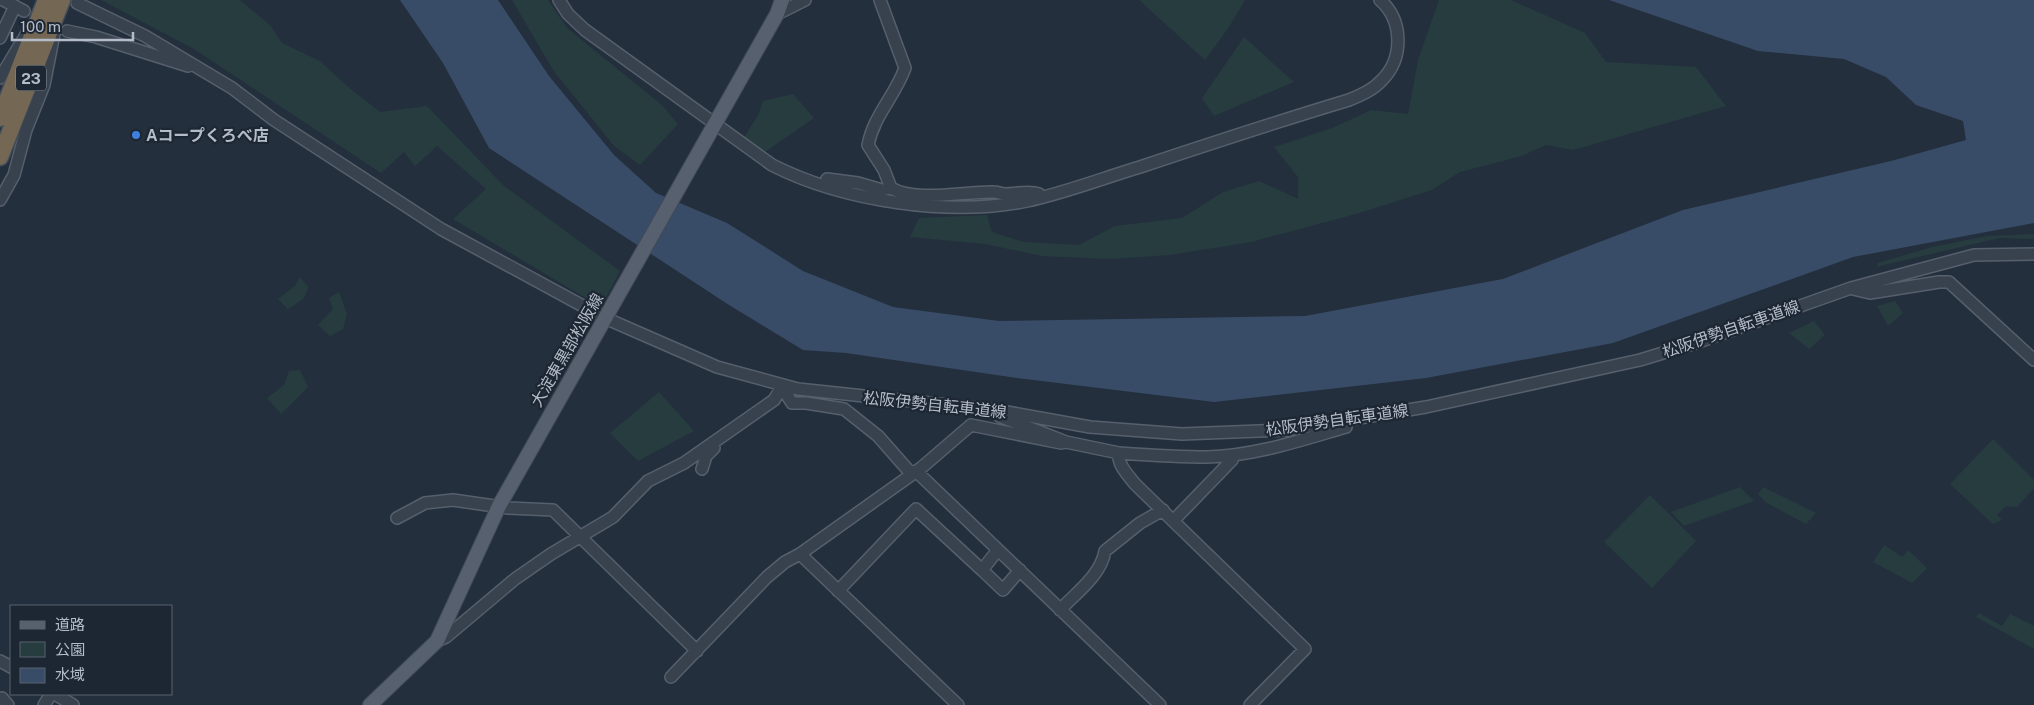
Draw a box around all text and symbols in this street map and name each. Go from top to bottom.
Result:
scale bar [12,10,134,42]
text: 100 m [20,18,61,35]
road number: 23 [16,66,46,90]
place label: Aコープくろべ店 [146,126,269,145]
marker: Aコープくろべ店 [130,129,142,141]
street label: 大淀東黒部松阪線 [527,290,607,410]
street label: 松阪伊勢自転車道線 [1660,297,1802,361]
street label: 松阪伊勢自転車道線 [862,388,1008,422]
street label: 松阪伊勢自転車道線 [1264,401,1410,439]
legend [10,605,172,695]
text: 道路 [55,616,85,633]
text: 公園 [55,641,85,658]
text: 水域 [55,666,85,683]

